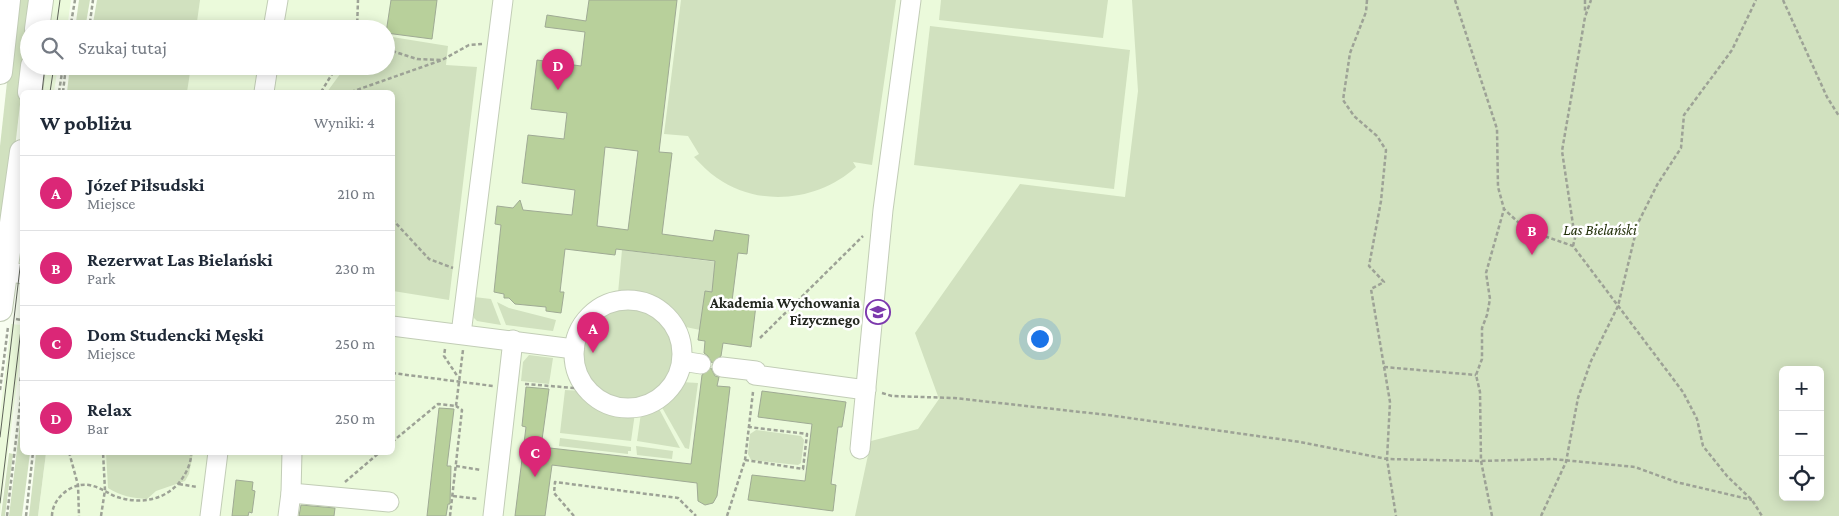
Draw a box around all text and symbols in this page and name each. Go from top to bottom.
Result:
search box [20,20,395,75]
icon: search [38,34,66,62]
text: Szukaj tutaj [78,37,167,58]
pin: D [542,49,574,90]
text: W pobliżu [40,111,132,135]
text: Wyniki: 4 [314,114,375,131]
text: Józef Piłsudski [87,174,204,195]
text: A [51,185,61,202]
text: 210 m [337,185,375,202]
text: Miejsce [87,195,135,212]
pin: B [1516,214,1548,255]
park label: Las Bielański [1563,222,1638,238]
text: Rezerwat Las Bielański [87,249,273,270]
text: B [51,260,61,277]
text: 230 m [335,260,375,277]
text: Park [87,270,115,287]
place label: Akademia Wychowania Fizycznego [709,295,861,328]
school or university icon: Akademia Wychowania Fizycznego [865,299,891,325]
pin: A [577,312,609,353]
text: Dom Studencki Męski [87,324,264,345]
your location [1027,326,1053,352]
text: C [51,335,61,352]
text: 250 m [335,335,375,352]
text: Miejsce [87,345,135,362]
map controls [1779,366,1824,501]
button: + [1779,366,1824,411]
text: Relax [87,399,132,420]
text: D [50,410,62,427]
text: 250 m [335,410,375,427]
button: − [1779,411,1824,456]
text: Bar [87,420,109,437]
pin: C [519,436,551,477]
button: locate [1779,456,1824,501]

